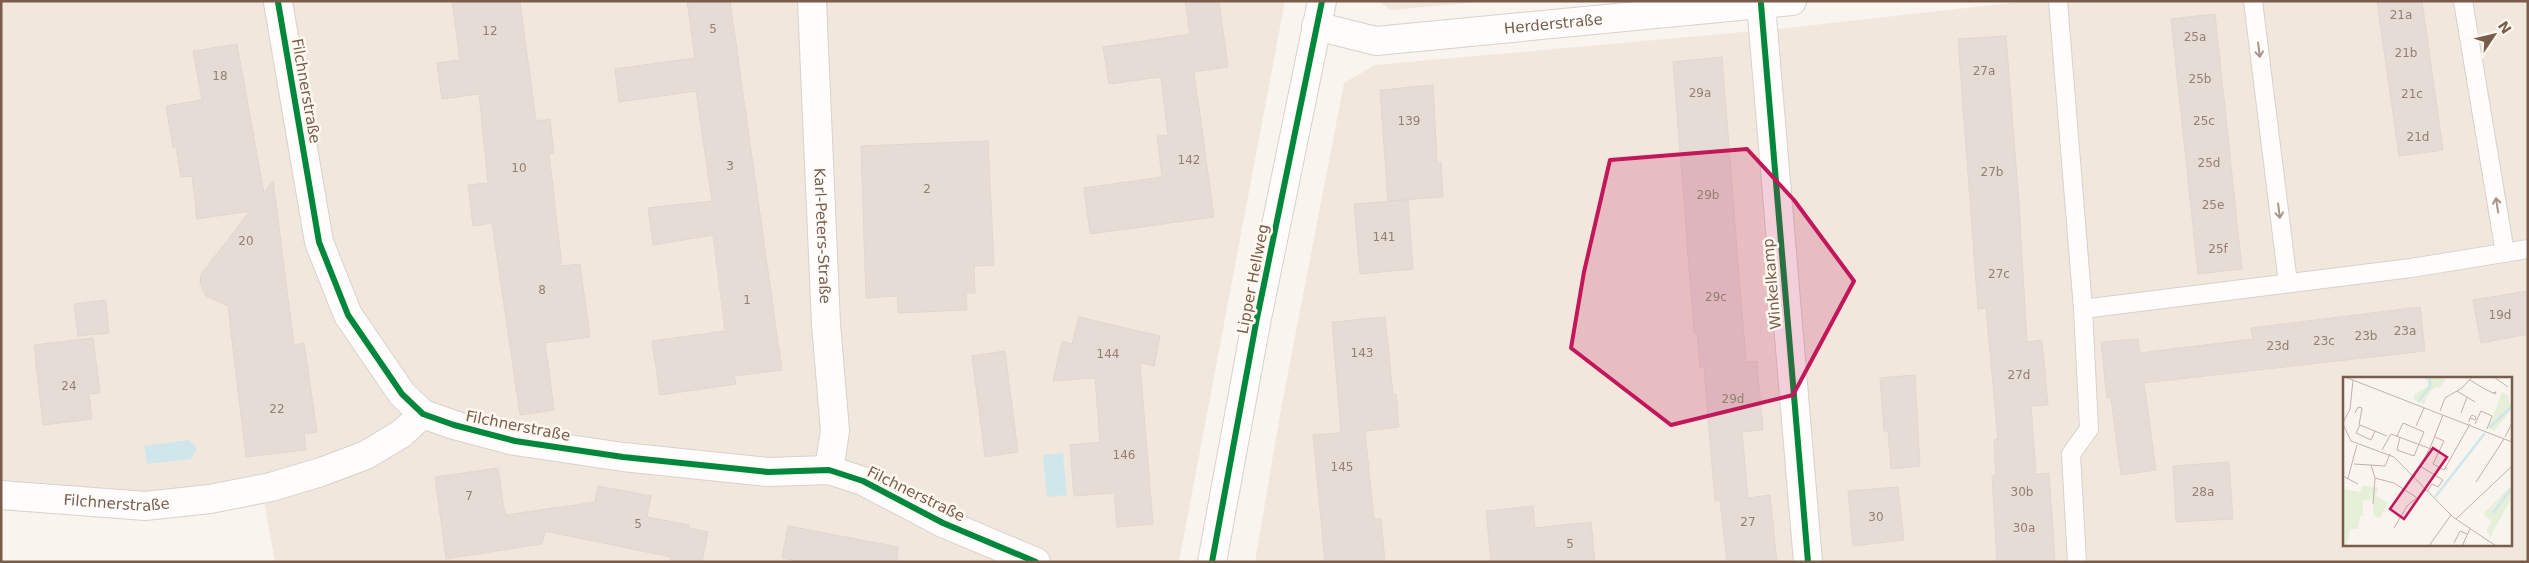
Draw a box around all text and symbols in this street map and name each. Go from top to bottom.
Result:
house number: 21a [2390,8,2412,22]
street label: Herderstraße [1503,10,1604,38]
north arrow [2469,10,2519,60]
text: N [2495,18,2515,37]
house number: 5 [709,22,717,36]
house number: 12 [482,24,498,38]
house number: 25a [2184,30,2206,44]
street label: Filchnerstraße [288,37,324,145]
one-way arrow [2254,41,2264,57]
house number: 21b [2395,46,2417,60]
house number: 27a [1973,64,1995,78]
house number: 18 [212,69,228,83]
house number: 25b [2189,72,2211,86]
house number: 29a [1689,86,1711,100]
house number: 21c [2401,87,2423,101]
house number: 139 [1398,114,1420,128]
house number: 25c [2193,114,2215,128]
house number: 21d [2407,130,2429,144]
house number: 142 [1178,153,1200,167]
house number: 25d [2198,156,2220,170]
house number: 3 [726,159,734,173]
house number: 10 [511,161,527,175]
house number: 27b [1981,165,2003,179]
street label: Karl-Peters-Straße [810,167,834,304]
house number: 2 [923,182,931,196]
house number: 29b [1697,188,1719,202]
one-way arrow [2492,197,2502,213]
house number: 25e [2202,198,2224,212]
one-way arrow [2274,203,2284,219]
street label: Lipper Hellweg [1234,223,1272,335]
house number: 141 [1373,230,1395,244]
house number: 20 [238,234,254,248]
street label: Winkelkamp [1759,238,1785,330]
house number: 25f [2208,242,2229,256]
house number: 27c [1988,267,2010,281]
house number: 8 [538,283,546,297]
house number: 29c [1705,290,1727,304]
house number: 1 [743,293,751,307]
house number: 19d [2489,308,2511,322]
house number: 23a [2394,324,2416,338]
house number: 23b [2355,329,2377,343]
house number: 23c [2313,334,2335,348]
house number: 23d [2267,339,2289,353]
house number: 143 [1351,346,1373,360]
house number: 144 [1097,347,1119,361]
house number: 27d [2008,368,2030,382]
inset map [2343,377,2512,546]
house number: 24 [61,379,77,393]
house number: 29d [1722,392,1744,406]
house number: 22 [269,402,285,416]
street label: Filchnerstraße [464,407,572,445]
house number: 146 [1113,448,1135,462]
house number: 145 [1331,460,1353,474]
street label: Filchnerstraße [864,463,968,525]
house number: 30b [2011,485,2033,499]
house number: 28a [2192,485,2214,499]
house number: 7 [465,489,473,503]
street label: Filchnerstraße [63,491,171,515]
house number: 30 [1868,510,1884,524]
house number: 27 [1740,515,1756,529]
house number: 5 [634,517,642,531]
house number: 30a [2013,521,2035,535]
house number: 5 [1566,537,1574,551]

